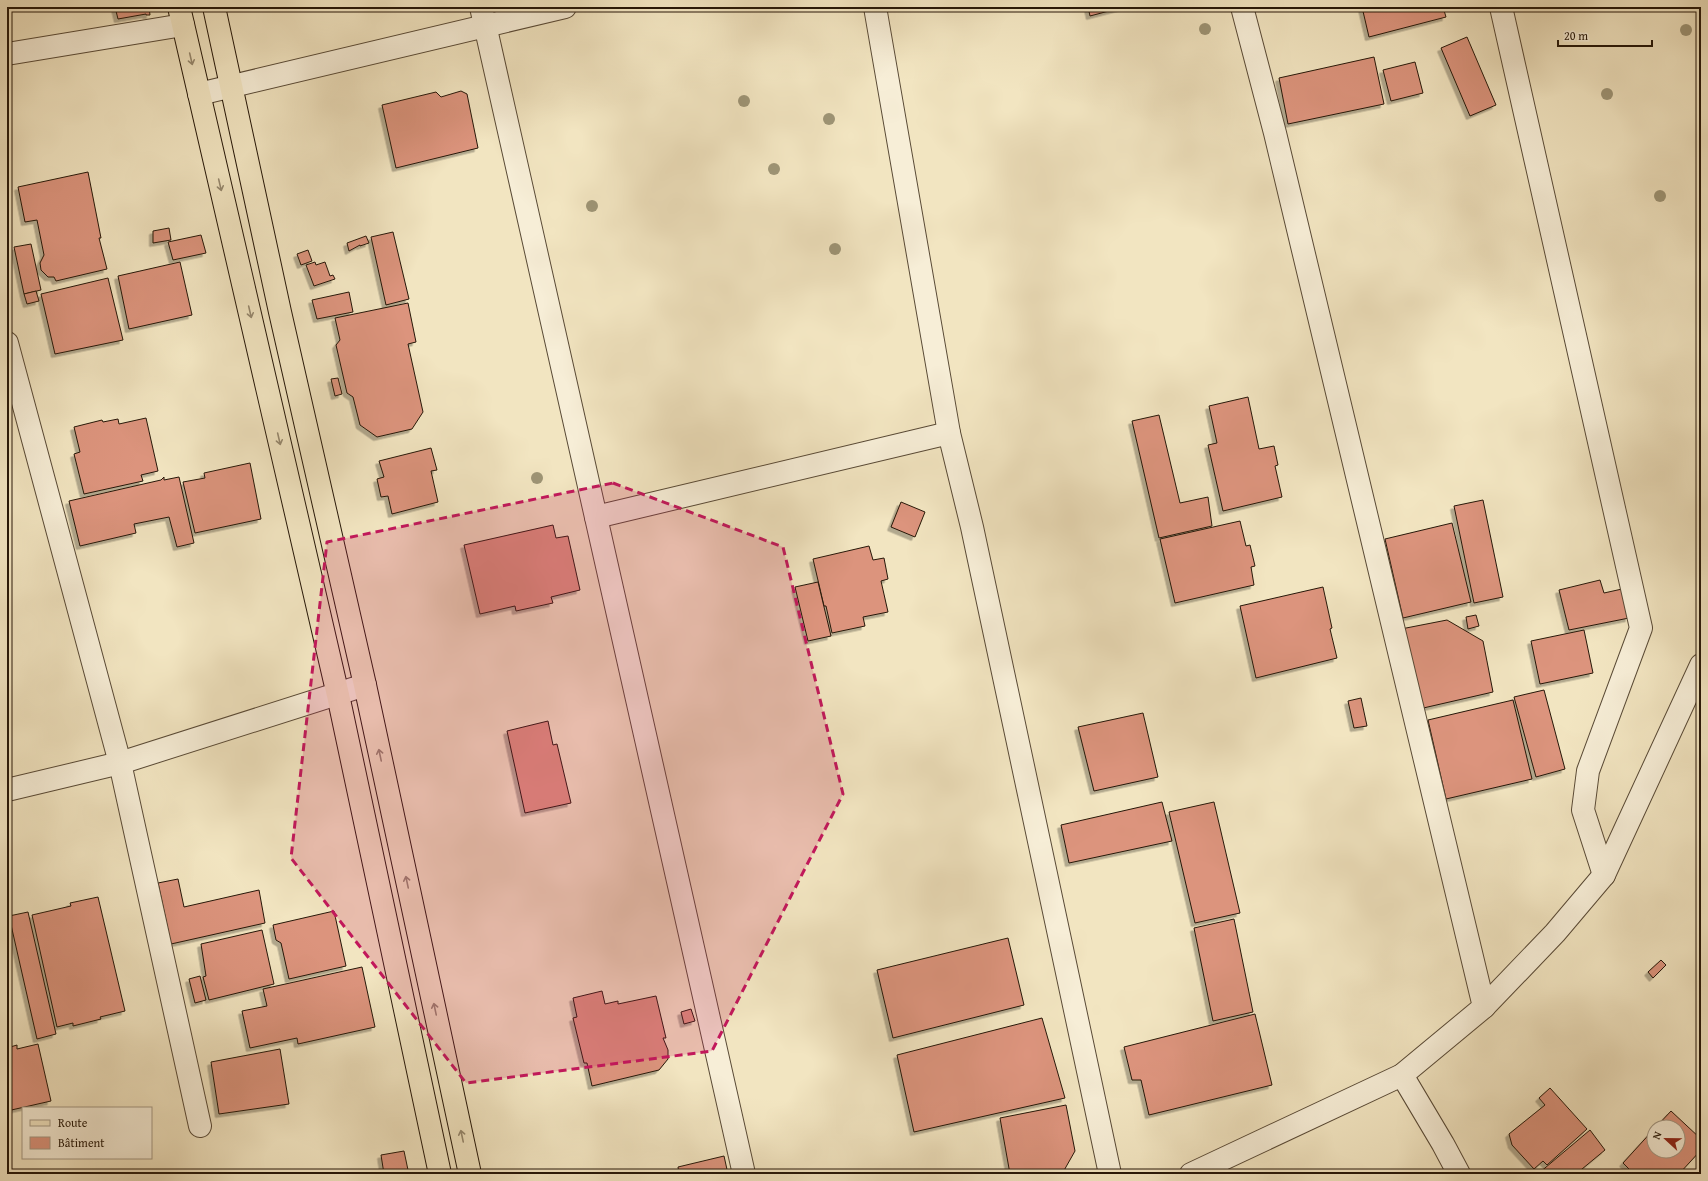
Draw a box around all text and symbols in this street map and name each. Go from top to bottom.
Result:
scale bar [1558,22,1652,48]
text: 20 m [1564,27,1588,44]
one-way arrow [188,52,195,65]
one-way arrow [217,178,225,191]
one-way arrow [246,305,254,318]
one-way arrow [276,432,283,445]
one-way arrow [376,748,384,761]
one-way arrow [403,875,411,888]
one-way arrow [430,1003,438,1016]
legend [22,1107,152,1159]
text: Route [58,1114,88,1131]
north arrow [1646,1119,1686,1159]
text: N [1648,1128,1666,1142]
one-way arrow [457,1130,465,1143]
text: Bâtiment [58,1134,105,1151]

